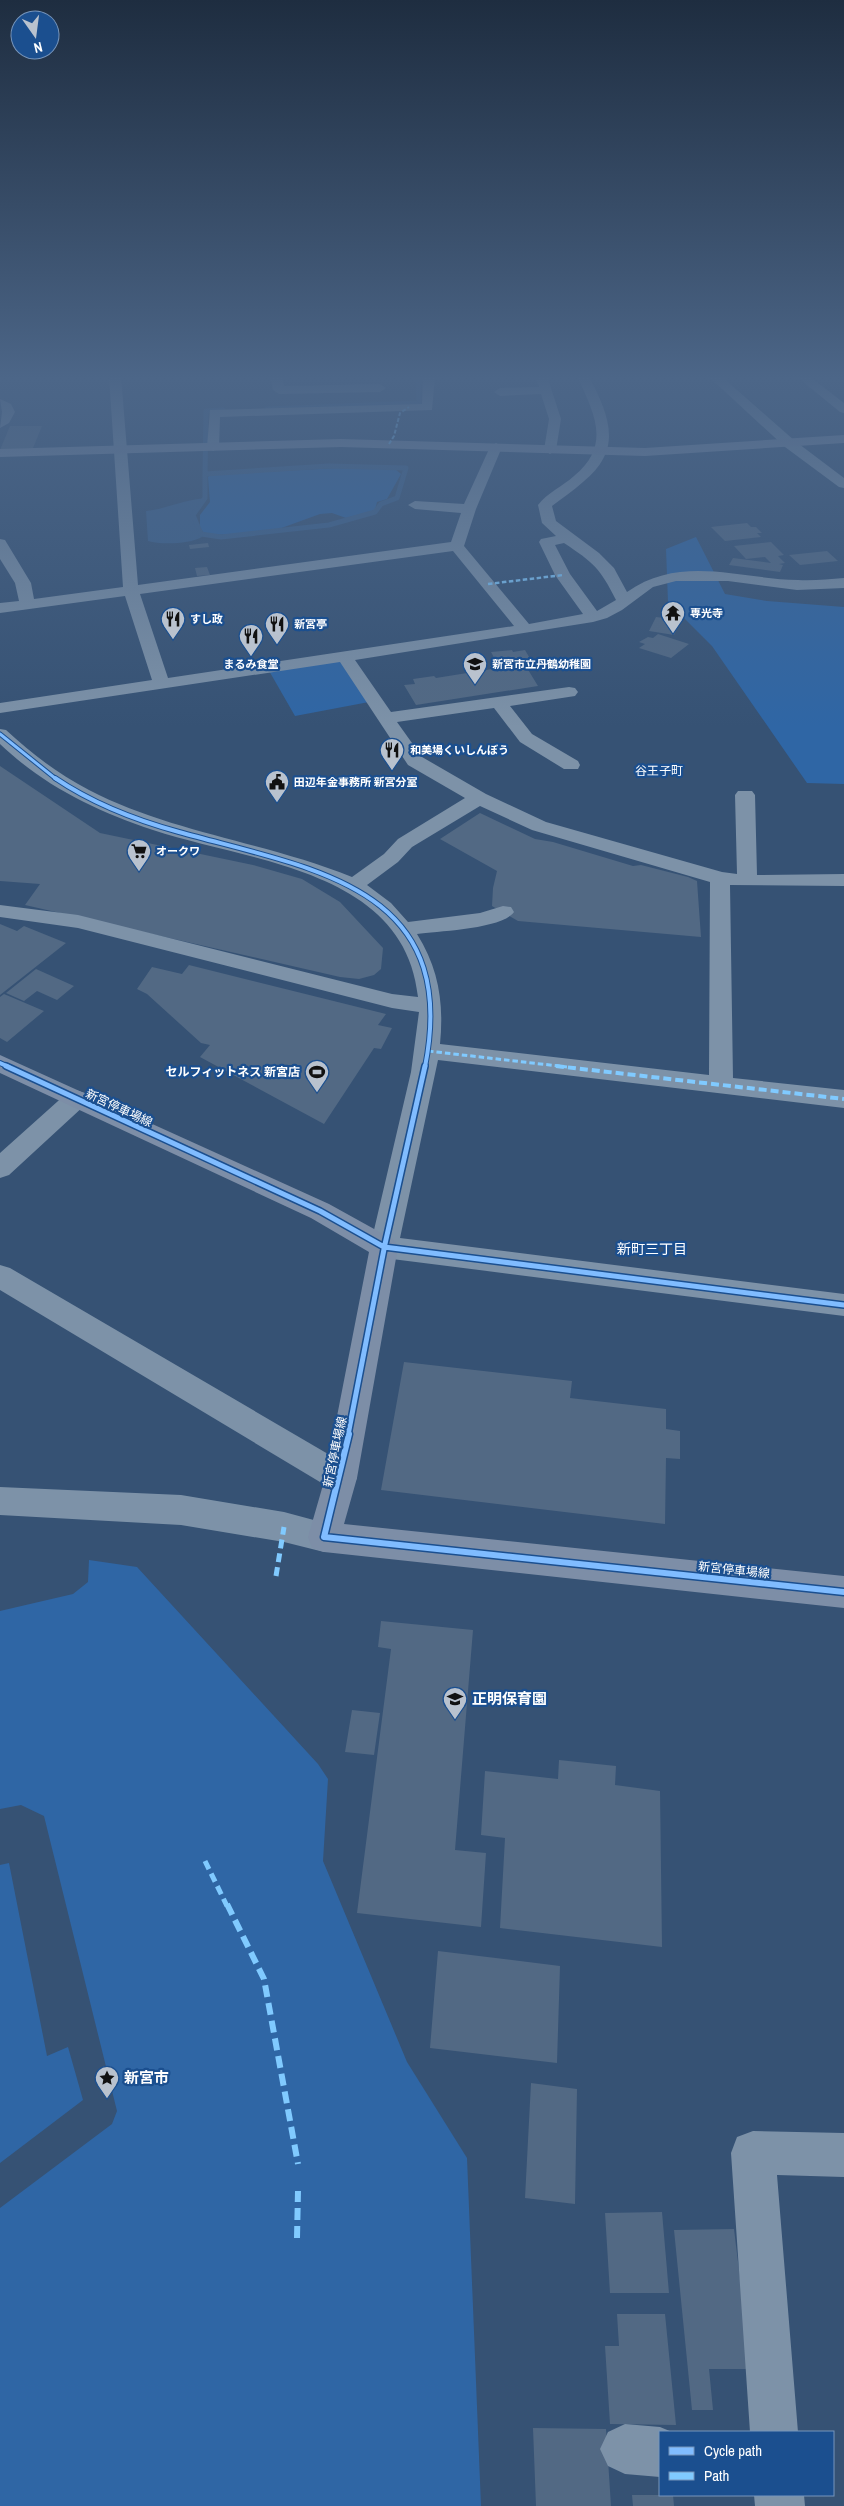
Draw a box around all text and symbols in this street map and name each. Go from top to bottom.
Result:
north arrow [10,10,60,60]
text: N [32,38,44,57]
temple icon: 専光寺 [660,600,686,634]
restaurant icon: すし政 [160,606,186,640]
place label: 専光寺 [690,606,723,620]
restaurant icon: 新宮亭 [264,611,290,645]
place label: すし政 [190,612,223,626]
place label: 新宮亭 [294,617,327,631]
restaurant icon: まるみ食堂 [238,623,264,657]
school or university icon: 新宮市立丹鶴幼稚園 [462,651,488,685]
place label: まるみ食堂 [224,657,279,671]
place label: 新宮市立丹鶴幼稚園 [492,657,591,671]
restaurant icon: 和美場くいしんぼう [379,737,405,771]
place label: 和美場くいしんぼう [410,743,509,757]
district label: 谷王子町 [635,763,683,779]
public building icon: 田辺年金事務所 新宮分室 [264,769,290,803]
place label: 田辺年金事務所 新宮分室 [294,775,418,789]
supermarket icon: オークワ [126,838,152,872]
place label: オークワ [156,844,200,858]
sports icon: セルフィットネス 新宮店 [304,1059,330,1093]
place label: セルフィットネス 新宮店 [166,1064,300,1080]
street label: 新宮停車場線 [83,1086,155,1130]
district label: 新町三丁目 [617,1240,687,1258]
street label: 新宮停車場線 [320,1415,350,1489]
street label: 新宮停車場線 [697,1558,771,1582]
school or university icon: 正明保育園 [442,1686,468,1720]
place label: 正明保育園 [472,1688,547,1709]
place icon: 新宮市 [94,2065,120,2099]
place label: 新宮市 [124,2067,169,2088]
legend [659,2431,834,2496]
text: Cycle path [704,2440,762,2461]
text: Path [704,2465,729,2486]

